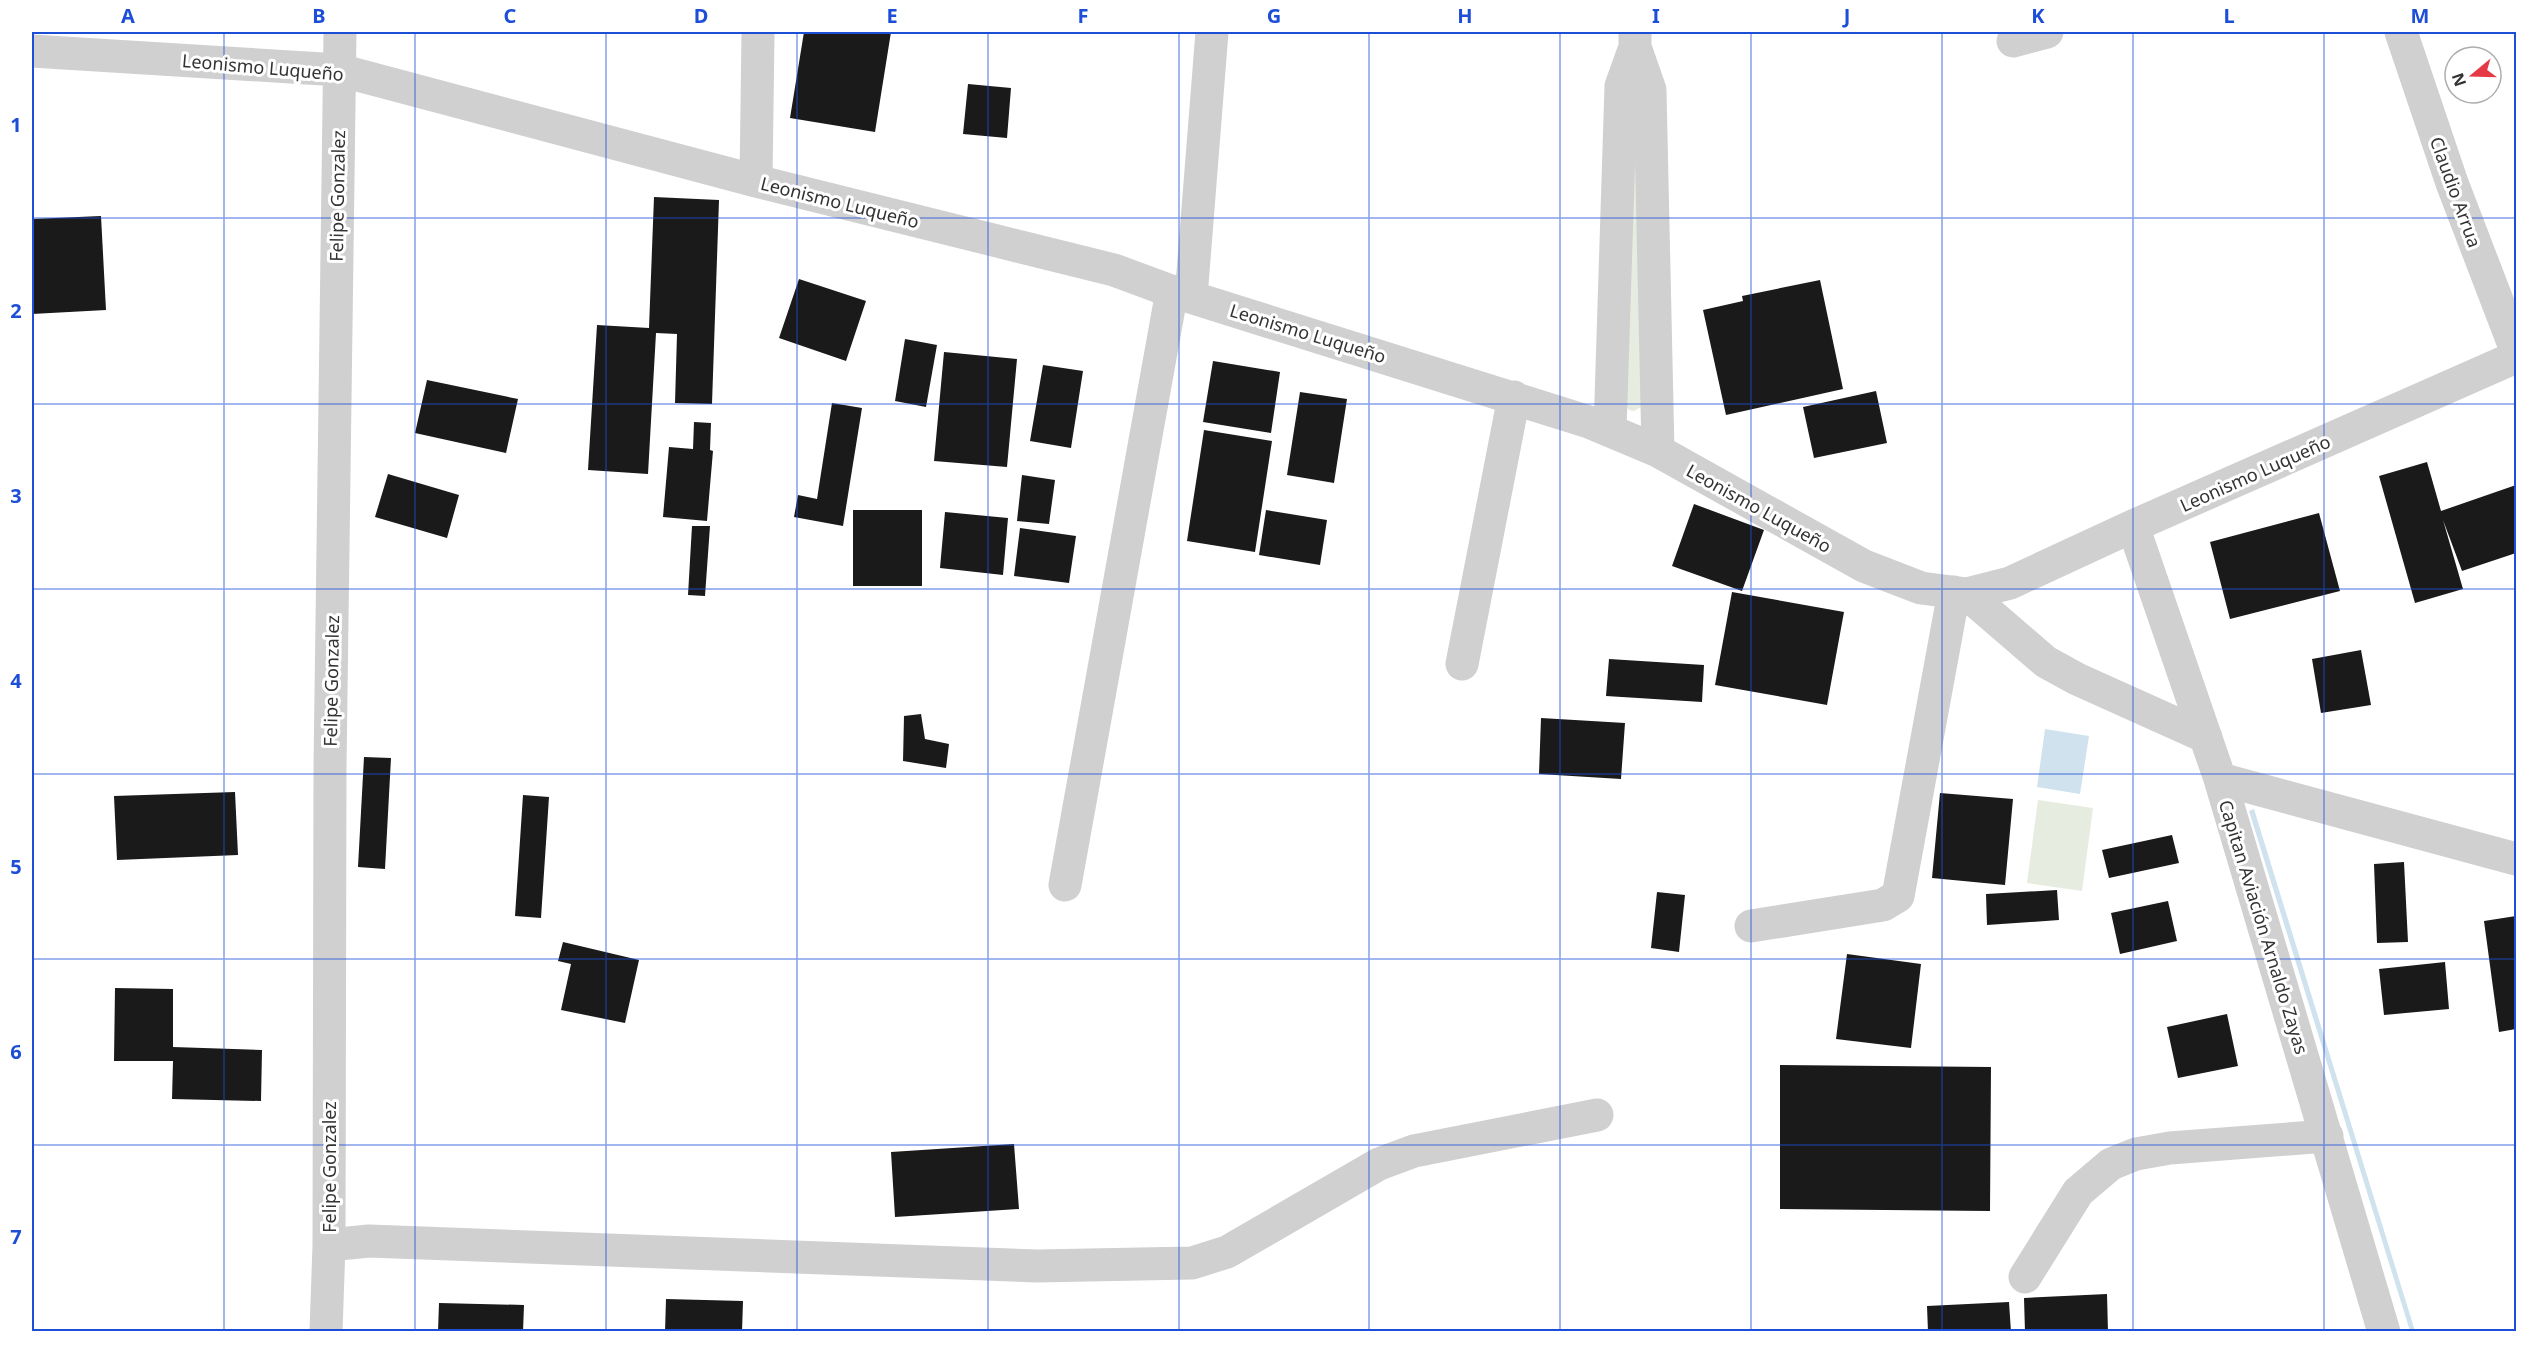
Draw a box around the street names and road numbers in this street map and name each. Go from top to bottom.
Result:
street label: Leonismo Luqueño [181,48,345,86]
street label: Felipe Gonzalez [324,130,350,262]
street label: Claudio Arrua [2425,133,2487,251]
street label: Leonismo Luqueño [758,171,922,233]
street label: Leonismo Luqueño [1227,298,1389,368]
street label: Leonismo Luqueño [2176,429,2334,517]
street label: Leonismo Luqueño [1682,458,1836,558]
street label: Felipe Gonzalez [318,615,344,747]
street label: Capitan Aviación Arnaldo Zayas [2214,797,2314,1057]
street label: Felipe Gonzalez [317,1101,341,1233]

